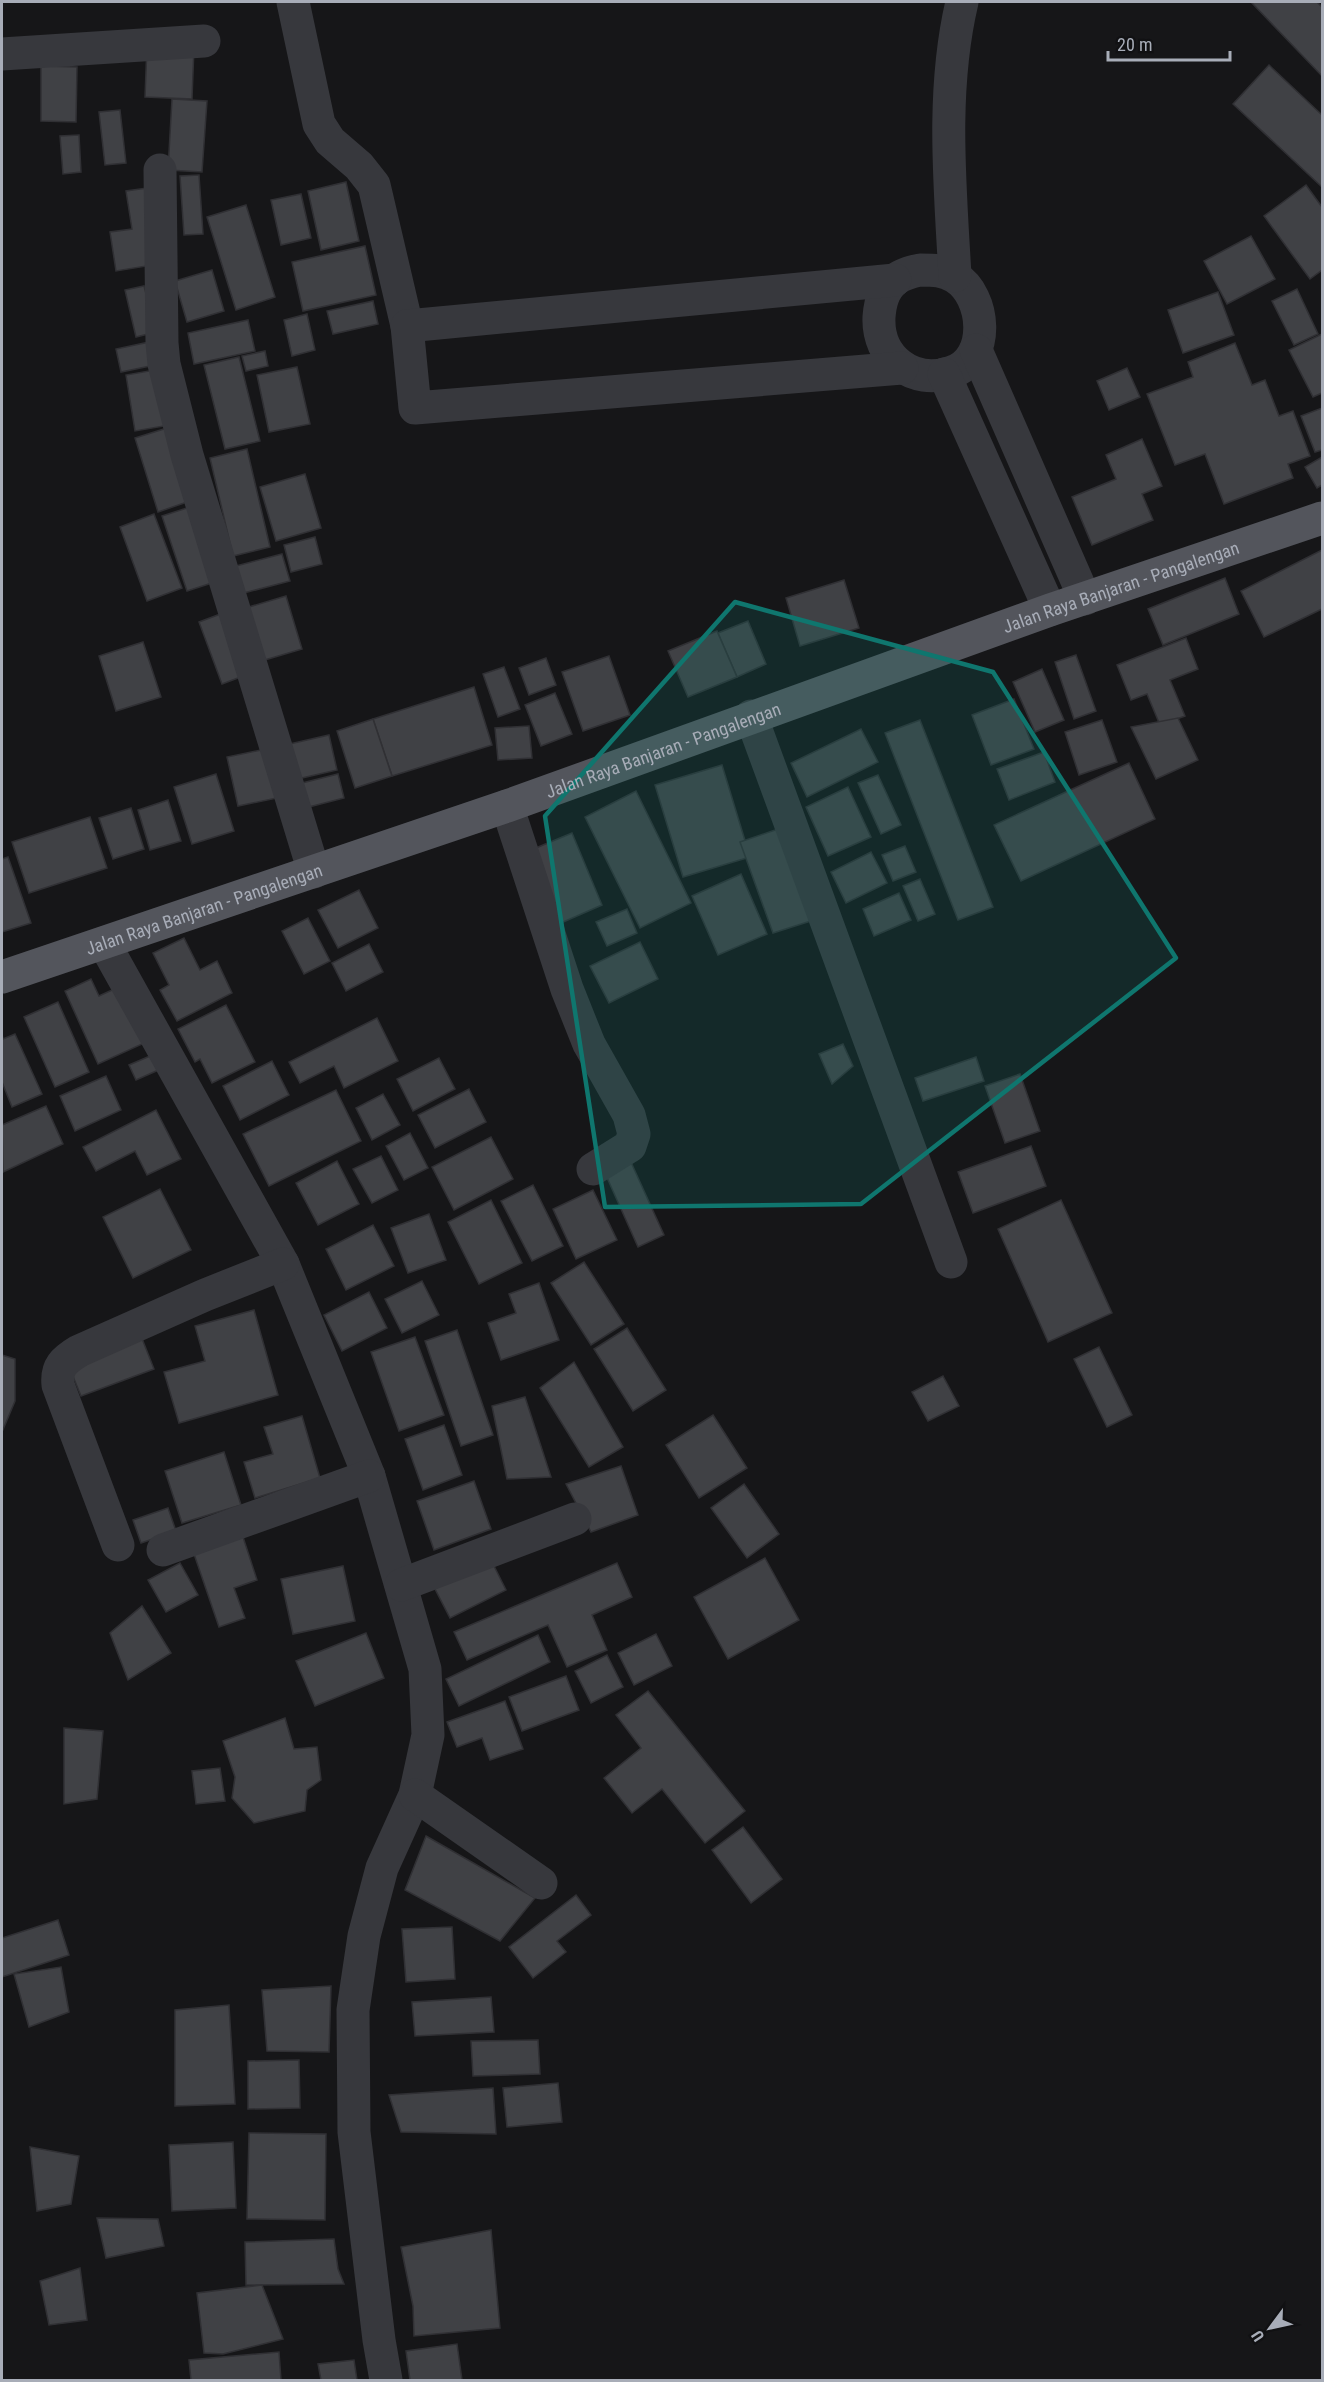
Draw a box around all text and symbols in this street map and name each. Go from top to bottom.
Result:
scale bar [1108,24,1230,62]
text: 20 m [1117,34,1152,55]
street label: Jalan Raya Banjaran - Pangalengan [1000,536,1242,637]
street label: Jalan Raya Banjaran - Pangalengan [543,698,783,802]
street label: Jalan Raya Banjaran - Pangalengan [83,859,325,958]
north arrow [1240,2298,1300,2358]
text: U [1247,2327,1268,2345]

